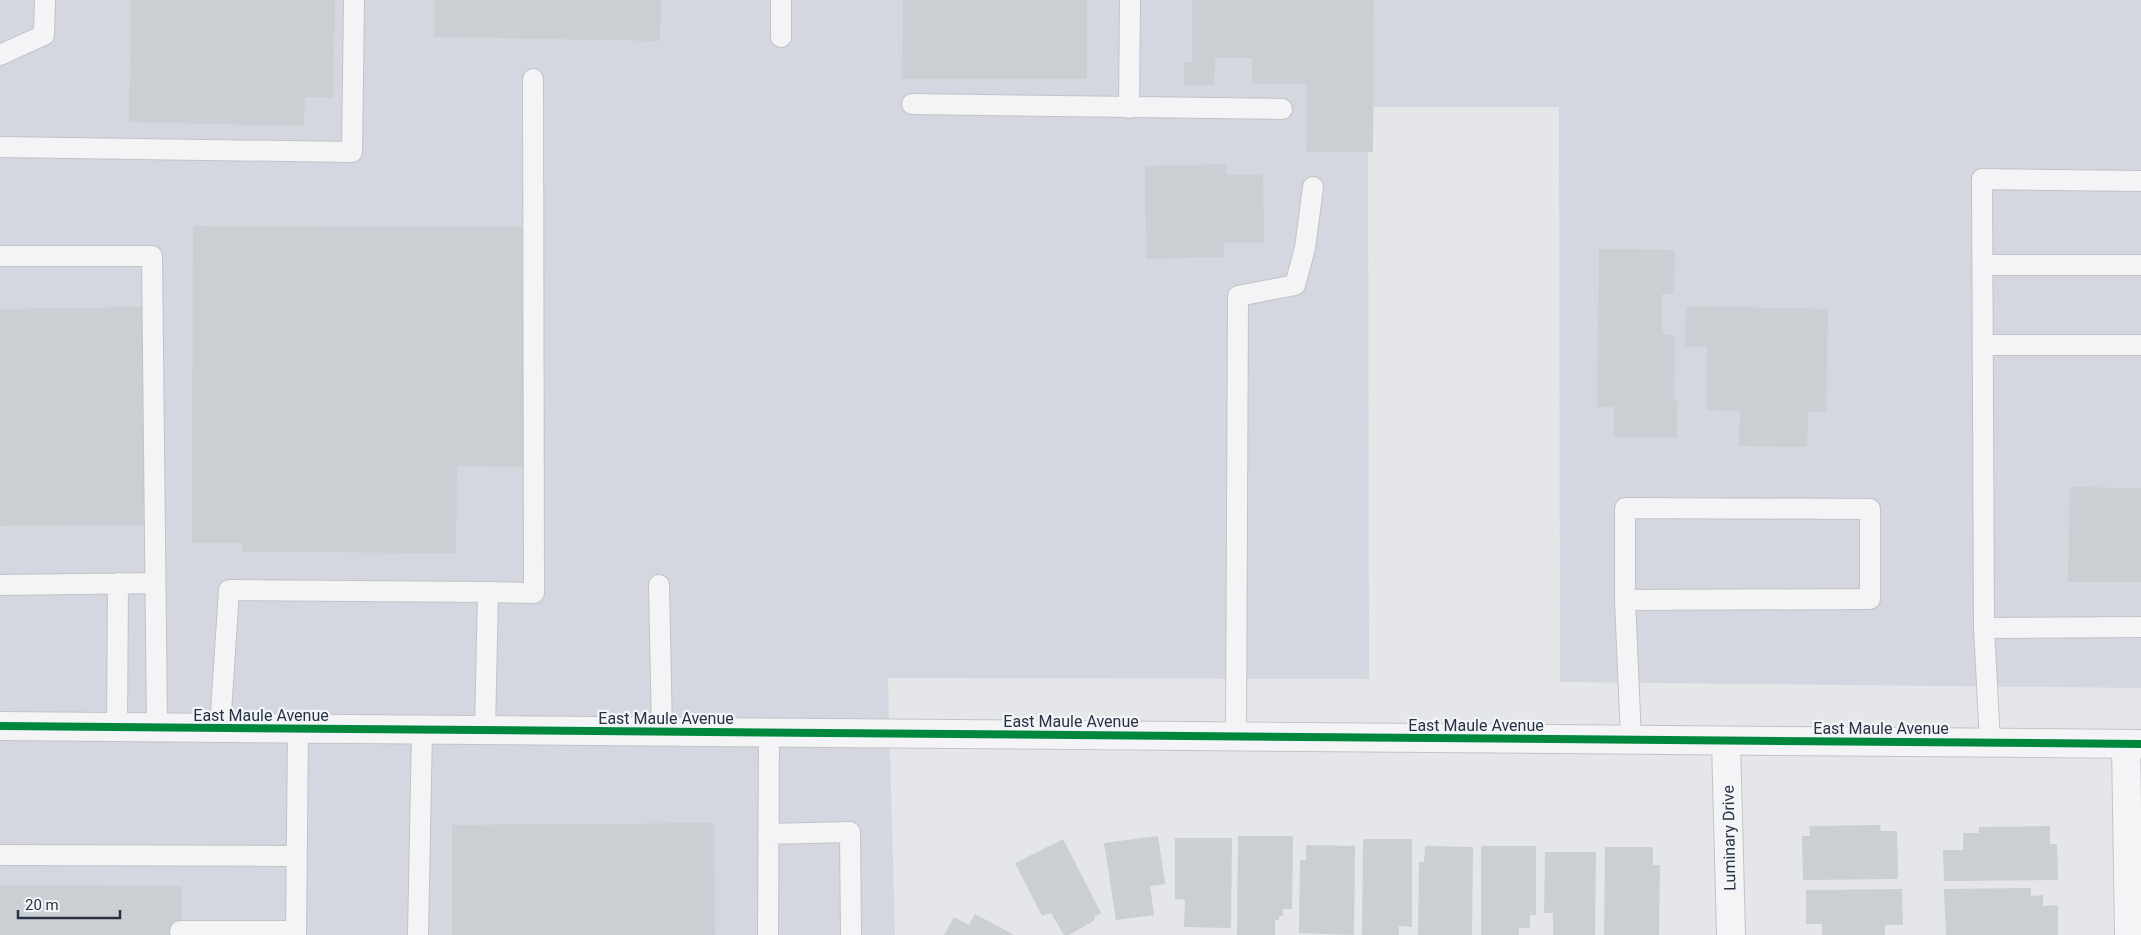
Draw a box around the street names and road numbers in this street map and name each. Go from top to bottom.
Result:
street label: East Maule Avenue [193,706,329,725]
street label: East Maule Avenue [598,709,734,728]
street label: East Maule Avenue [1003,712,1139,731]
street label: East Maule Avenue [1408,716,1544,735]
street label: East Maule Avenue [1813,719,1949,738]
street label: Luminary Drive [1719,785,1739,891]

